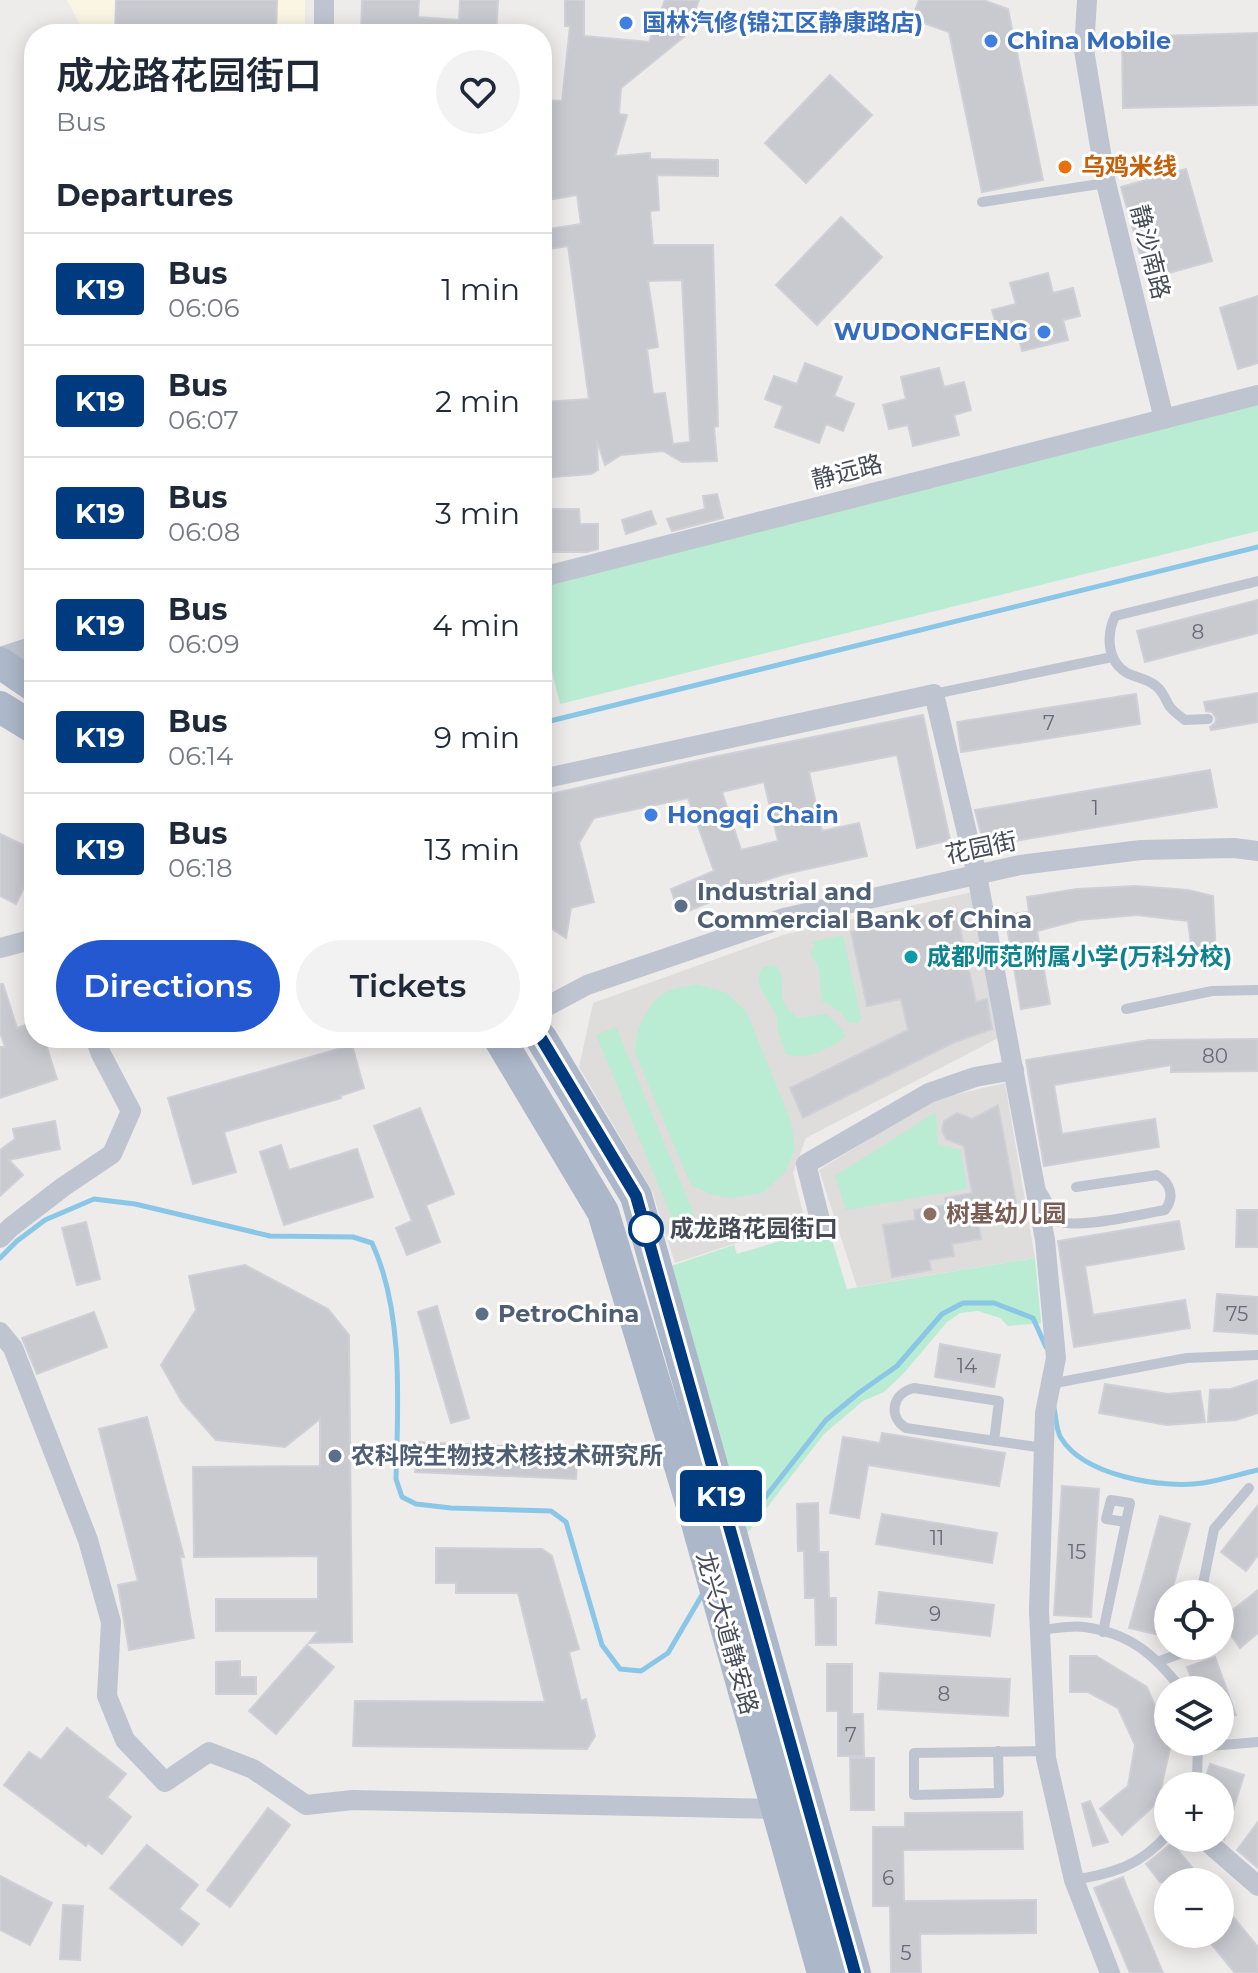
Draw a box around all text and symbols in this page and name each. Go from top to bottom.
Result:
place label: 国林汽修(锦江区静康路店) [642,8,923,37]
marker: 国林汽修(锦江区静康路店) [617,14,635,32]
place label: China Mobile [1007,26,1171,55]
marker: China Mobile [982,32,1000,50]
button: heart [436,50,520,134]
text: 成龙路花园街口 [56,52,322,99]
text: Bus [56,106,106,138]
place label: 乌鸡米线 [1081,152,1177,181]
marker: 乌鸡米线 [1056,158,1074,176]
text: Departures [56,177,233,214]
street label: 静沙南路 [1125,202,1176,302]
text: Bus [168,255,228,292]
text: 1 min [441,271,520,308]
text: K19 [75,272,125,306]
text: 06:06 [168,292,240,324]
place label: WUDONGFENG [834,317,1028,346]
marker: WUDONGFENG [1035,323,1053,341]
text: Bus [168,367,228,404]
text: 2 min [435,383,520,420]
text: K19 [75,384,125,418]
text: 06:07 [168,404,239,436]
street label: 静远路 [808,449,885,494]
text: Bus [168,479,228,516]
text: 3 min [435,495,520,532]
text: K19 [75,496,125,530]
text: 06:08 [168,516,240,548]
text: Bus [168,591,228,628]
text: 4 min [432,607,520,644]
text: K19 [75,608,125,642]
house number: 8 [1192,620,1204,644]
text: 06:09 [168,628,240,660]
text: Bus [168,703,228,740]
house number: 7 [1043,711,1055,735]
text: 9 min [434,719,520,756]
text: K19 [75,720,125,754]
text: 06:14 [168,740,233,772]
house number: 1 [1091,796,1099,820]
place label: Hongqi Chain [667,800,839,829]
marker: Hongqi Chain [642,806,660,824]
text: Bus [168,815,228,852]
street label: 花园街 [943,826,1019,869]
text: 13 min [424,831,520,868]
text: K19 [75,832,125,866]
text: 06:18 [168,852,233,884]
place label: Industrial and Commercial Bank of China [697,877,1032,934]
marker: Industrial and Commercial Bank of China [672,897,690,915]
button: Directions [56,940,280,1032]
button: Tickets [296,940,520,1032]
place label: 成都师范附属小学(万科分校) [927,942,1232,971]
marker: 成都师范附属小学(万科分校) [902,948,920,966]
house number: 80 [1202,1044,1228,1068]
place label: 树基幼儿园 [946,1199,1066,1228]
marker: 树基幼儿园 [921,1205,939,1223]
marker: 成龙路花园街口 [629,1212,663,1246]
place label: 成龙路花园街口 [670,1214,838,1243]
place label: PetroChina [498,1299,639,1328]
house number: 75 [1226,1302,1248,1326]
marker: PetroChina [473,1305,491,1323]
house number: 14 [957,1354,977,1378]
place label: 农科院生物技术核技术研究所 [351,1441,663,1470]
marker: 农科院生物技术核技术研究所 [326,1447,344,1465]
line badge: K19 [675,1470,767,1522]
text: K19 [696,1479,746,1513]
house number: 11 [930,1526,944,1550]
house number: 15 [1068,1540,1086,1564]
street label: 龙兴大道静安路 [690,1548,765,1718]
map controls [1154,1580,1234,1948]
button: locate [1154,1580,1234,1660]
house number: 9 [929,1602,941,1626]
button: layers [1154,1676,1234,1756]
house number: 8 [938,1682,950,1706]
house number: 7 [845,1723,857,1747]
button: + [1154,1772,1234,1852]
house number: 6 [882,1866,894,1890]
button: − [1154,1868,1234,1948]
house number: 5 [900,1941,912,1965]

